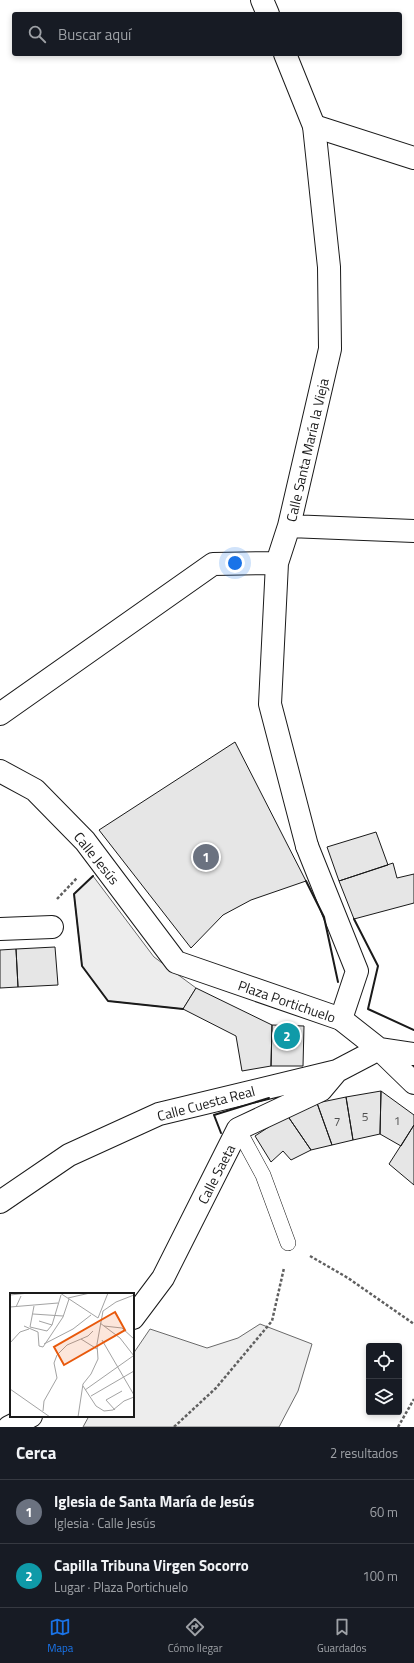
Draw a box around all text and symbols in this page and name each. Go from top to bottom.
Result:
search box [12,12,402,56]
icon: search [26,23,48,45]
text: Buscar aquí [58,23,131,46]
street label: Calle Santa María la Vieja [280,376,334,524]
your location [225,553,245,573]
street label: Calle Jesús [69,827,125,889]
pin: 1 [193,842,219,872]
street label: Plaza Portichuelo [235,974,339,1028]
pin: 2 [274,1021,300,1051]
street label: Calle Cuesta Real [155,1080,257,1126]
house number: 5 [362,1107,369,1126]
house number: 1 [394,1111,400,1130]
house number: 7 [334,1112,340,1131]
street label: Calle Saeta [192,1140,240,1208]
inset map [10,1293,134,1417]
map controls [366,1343,402,1415]
button: locate [366,1343,402,1379]
button: layers [366,1379,402,1415]
text: Cerca [16,1440,56,1466]
text: 2 resultados [330,1443,398,1463]
text: Iglesia de Santa María de Jesús [54,1490,254,1513]
text: 1 [25,1502,33,1522]
text: 60 m [370,1502,398,1522]
text: Iglesia · Calle Jesús [54,1513,156,1533]
text: Capilla Tribuna Virgen Socorro [54,1554,249,1577]
text: 2 [25,1566,33,1586]
text: 100 m [362,1566,398,1586]
text: Lugar · Plaza Portichuelo [54,1577,188,1597]
tab: Mapa [47,1616,73,1656]
tab: Cómo llegar [168,1616,222,1656]
tab: Guardados [317,1616,367,1656]

